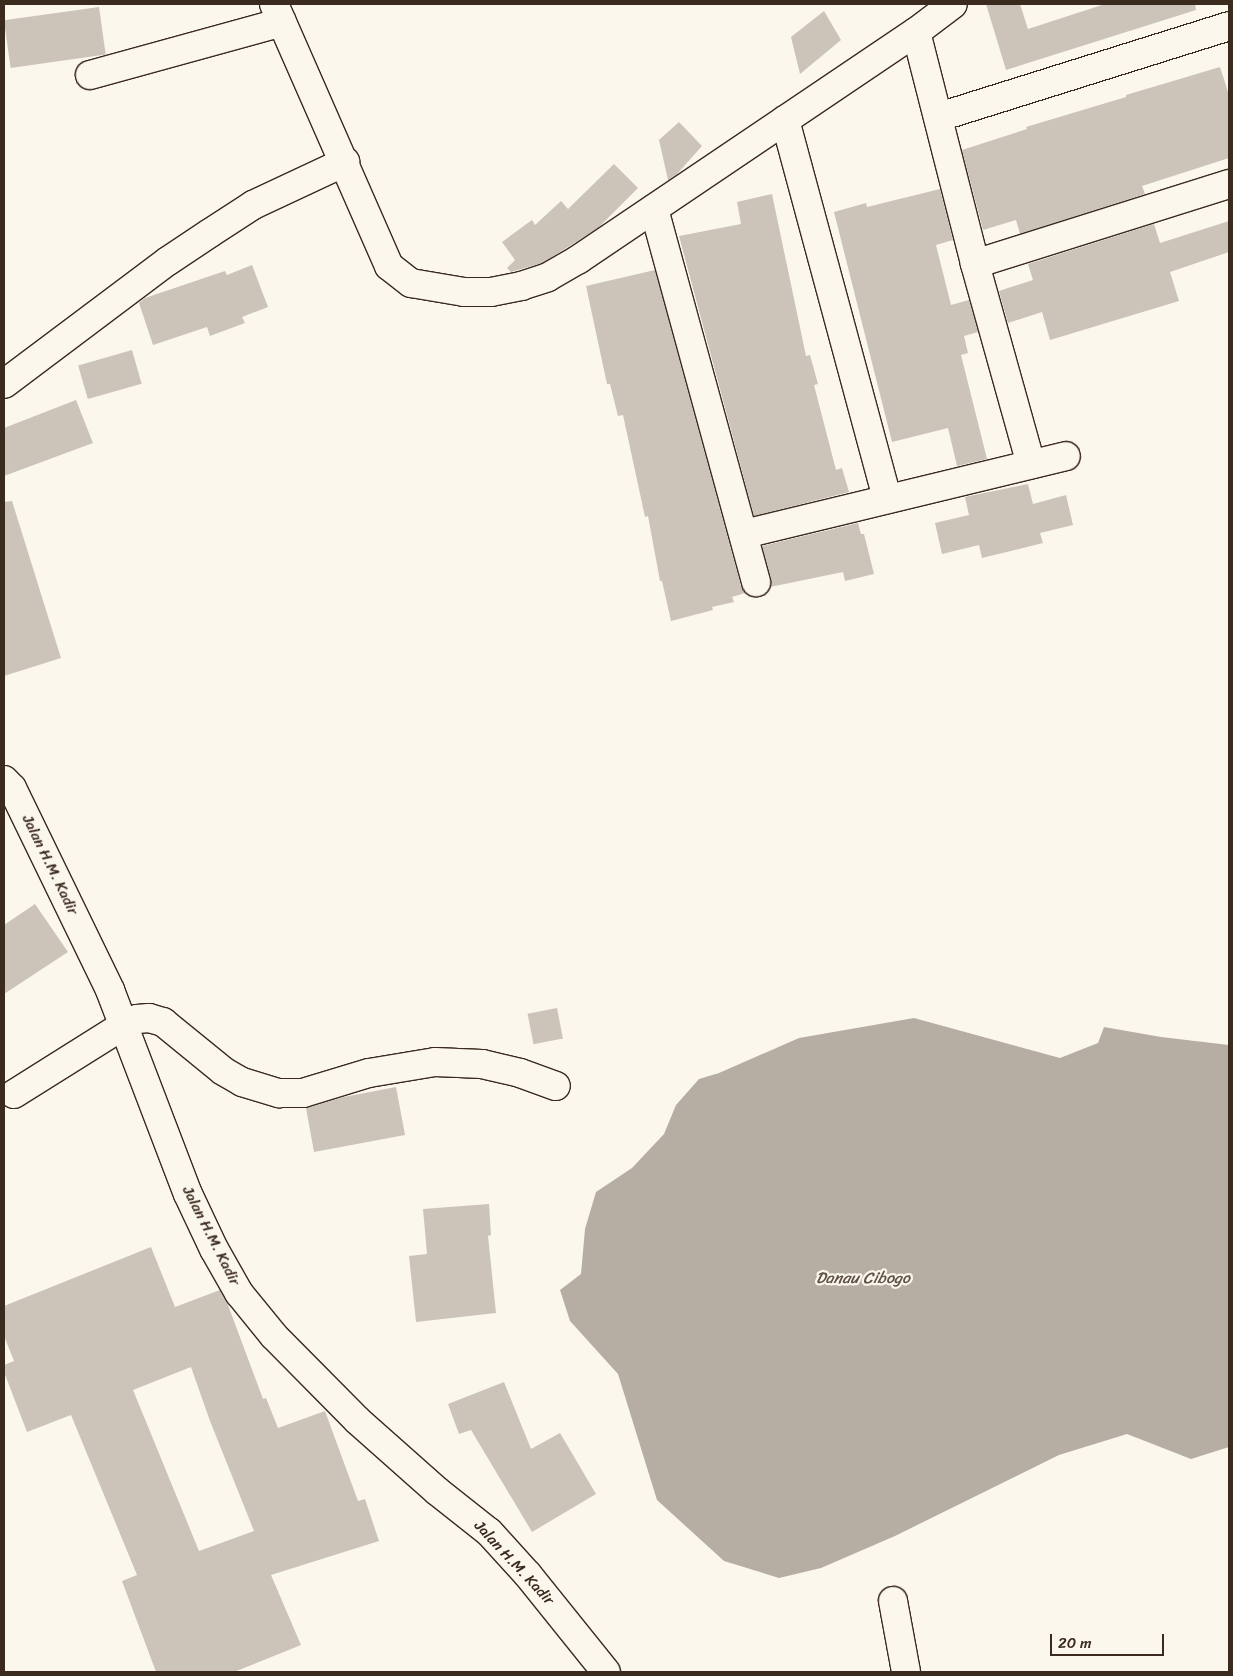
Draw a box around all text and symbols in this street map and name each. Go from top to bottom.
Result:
street label: Jalan H.M. Kadir [18,812,82,918]
street label: Jalan H.M. Kadir [178,1183,244,1289]
water label: Danau Cibogo [816,1268,910,1288]
street label: Jalan H.M. Kadir [470,1517,558,1609]
scale bar [1053,1624,1167,1656]
text: 20 m [1058,1630,1092,1656]

